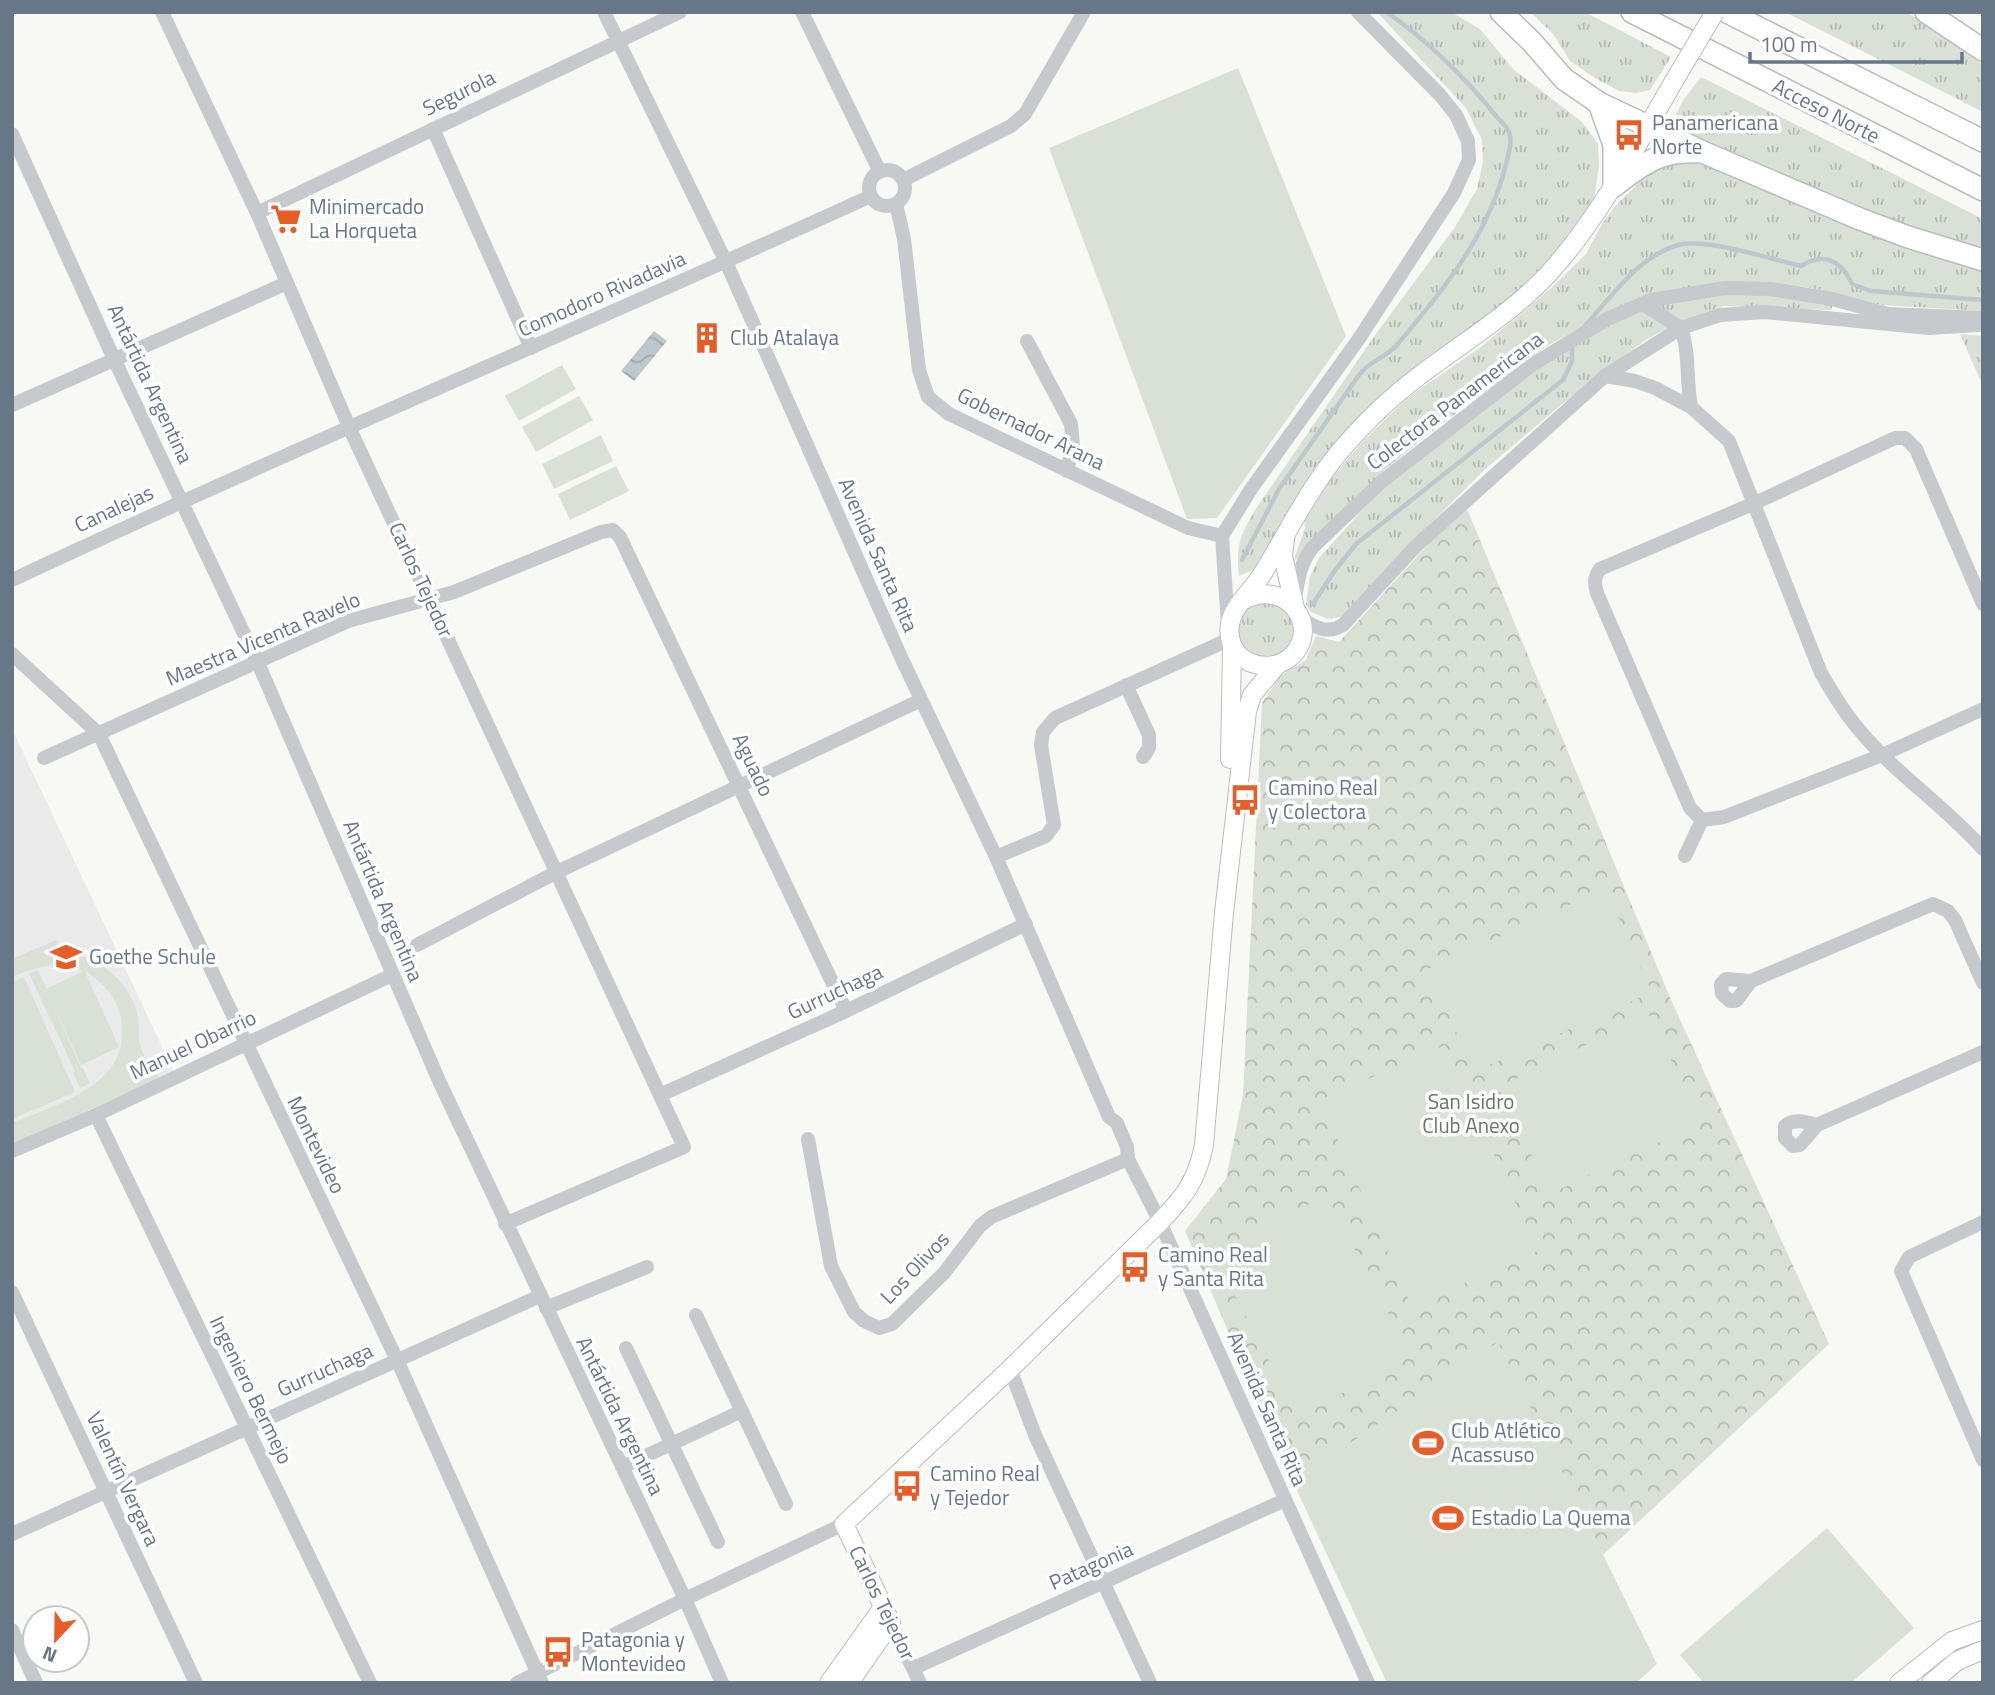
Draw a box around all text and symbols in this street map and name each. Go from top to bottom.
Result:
scale bar [1750,21,1962,65]
text: 100 m [1760,28,1817,60]
street label: Segurola [417,61,501,123]
street label: Acceso Norte [1767,69,1886,151]
place label: Panamericana Norte [1652,106,1779,162]
bus stop icon: Panamericana Norte [1612,118,1646,152]
place label: Minimercado La Horqueta [309,190,424,246]
supermarket icon: Minimercado La Horqueta [269,202,303,236]
street label: Comodoro Rivadavia [513,242,691,344]
street label: Antártida Argentina [100,298,202,469]
building icon: Club Atalaya [690,321,724,355]
place label: Club Atalaya [730,321,839,353]
street label: Colectora Panamericana [1359,323,1550,477]
street label: Gobernador Arana [952,378,1111,478]
street label: Avenida Santa Rita [831,472,927,637]
street label: Canalejas [69,476,158,540]
street label: Carlos Tejedor [381,517,463,643]
street label: Maestra Vicenta Ravelo [160,583,365,694]
street label: Aguado [725,727,783,802]
place label: Camino Real y Colectora [1268,771,1378,827]
bus stop icon: Camino Real y Colectora [1228,783,1262,817]
street label: Antártida Argentina [335,815,433,987]
school or university icon: Goethe Schule [49,940,83,974]
place label: Goethe Schule [89,940,216,972]
street label: Gurruchaga [782,955,888,1027]
street label: Manuel Obarrio [124,1001,261,1087]
park label: San Isidro Club Anexo [1422,1085,1520,1141]
street label: Montevideo [279,1090,354,1199]
street label: Los Olivos [872,1224,956,1311]
place label: Camino Real y Santa Rita [1158,1238,1268,1294]
bus stop icon: Camino Real y Santa Rita [1118,1250,1152,1284]
street label: Ingeniero Bermejo [202,1310,302,1469]
street label: Avenida Santa Rita [1220,1326,1316,1491]
street label: Antártida Argentina [569,1331,673,1501]
street label: Gurruchaga [271,1334,378,1404]
street label: Valentín Vergara [79,1406,169,1552]
place label: Club Atlético Acassuso [1451,1414,1561,1470]
sports icon: Club Atlético Acassuso [1411,1426,1445,1460]
place label: Camino Real y Tejedor [930,1457,1040,1513]
bus stop icon: Camino Real y Tejedor [890,1469,924,1503]
sports icon: Estadio La Quema [1431,1501,1465,1535]
place label: Estadio La Quema [1471,1501,1631,1533]
street label: Patagonia [1043,1532,1138,1598]
street label: Carlos Tejedor [841,1540,924,1665]
north arrow [21,1604,91,1674]
place label: Patagonia y Montevideo [581,1623,686,1679]
bus stop icon: Patagonia y Montevideo [541,1635,575,1669]
text: N [38,1639,61,1671]

